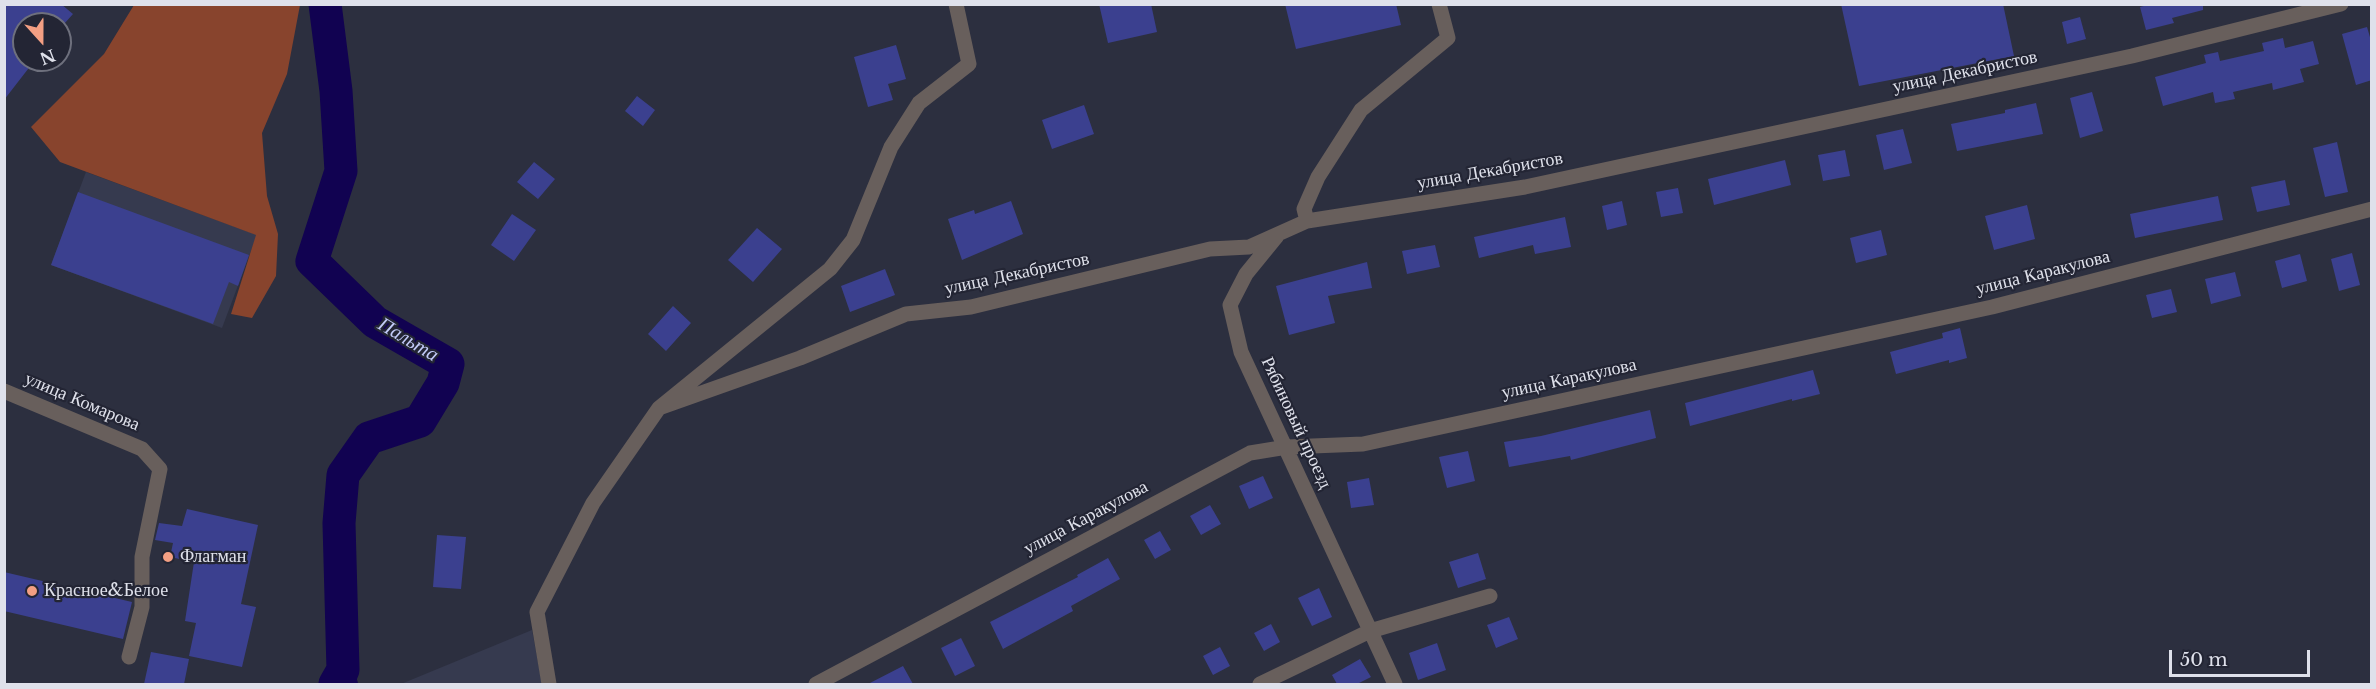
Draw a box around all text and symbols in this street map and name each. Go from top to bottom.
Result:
north arrow [12,12,72,72]
text: N [37,45,58,69]
street label: улица Декабристов [1891,46,2039,98]
street label: улица Декабристов [1416,148,1564,194]
street label: улица Каракулова [1974,246,2112,300]
street label: улица Декабристов [943,248,1091,300]
water label: Пальта [373,313,443,367]
street label: Рябиновый проезд [1256,354,1336,492]
street label: улица Каракулова [1500,354,1638,404]
street label: улица Комарова [21,368,143,436]
street label: улица Каракулова [1020,476,1152,560]
place label: Флагман [180,546,246,568]
marker: Флагман [161,550,175,564]
place label: Красное&Белое [44,580,168,602]
marker: Красное&Белое [25,584,39,598]
scale bar [2172,638,2313,676]
text: 50 m [2180,649,2228,671]

